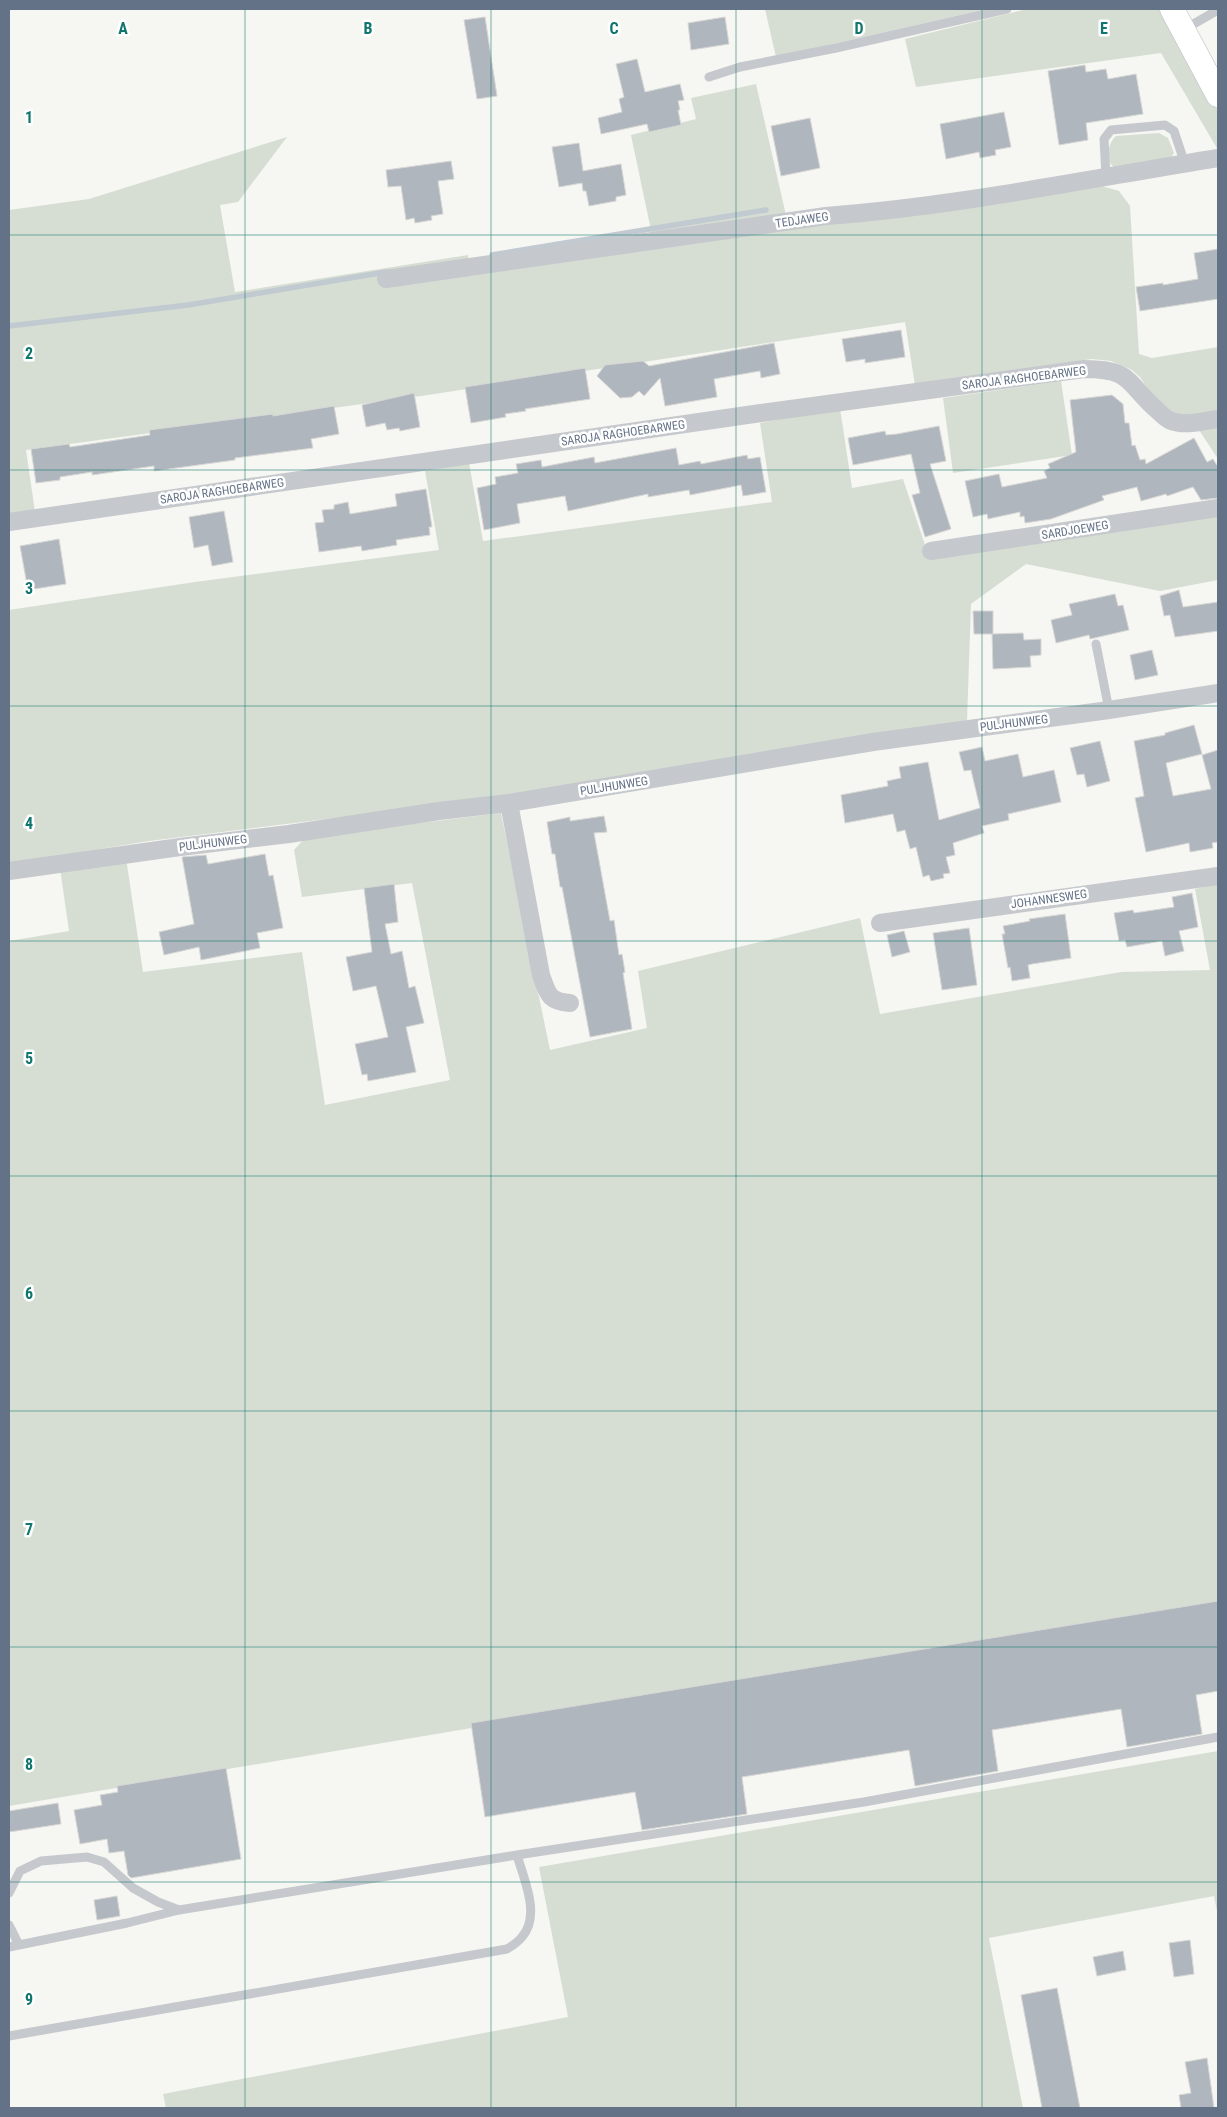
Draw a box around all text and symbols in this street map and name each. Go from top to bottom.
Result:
text: A [118,19,128,38]
text: B [364,19,373,38]
text: C [609,19,619,38]
text: D [854,19,864,38]
text: E [1100,19,1108,38]
text: 1 [25,108,33,127]
street label: TEDJAWEG [775,209,829,231]
text: 2 [25,344,33,363]
street label: SAROJA RAGHOEBARWEG [961,363,1087,393]
street label: SAROJA RAGHOEBARWEG [560,417,686,449]
street label: SAROJA RAGHOEBARWEG [159,475,285,507]
street label: SARDJOEWEG [1041,518,1109,542]
text: 3 [25,579,33,598]
street label: PULJHUNWEG [979,712,1049,734]
street label: PULJHUNWEG [579,774,649,798]
text: 4 [25,814,33,833]
street label: PULJHUNWEG [178,832,248,854]
street label: JOHANNESWEG [1010,887,1088,911]
text: 5 [25,1049,33,1068]
text: 6 [25,1284,33,1303]
text: 7 [25,1520,33,1539]
text: 8 [25,1755,33,1774]
text: 9 [25,1990,33,2009]

